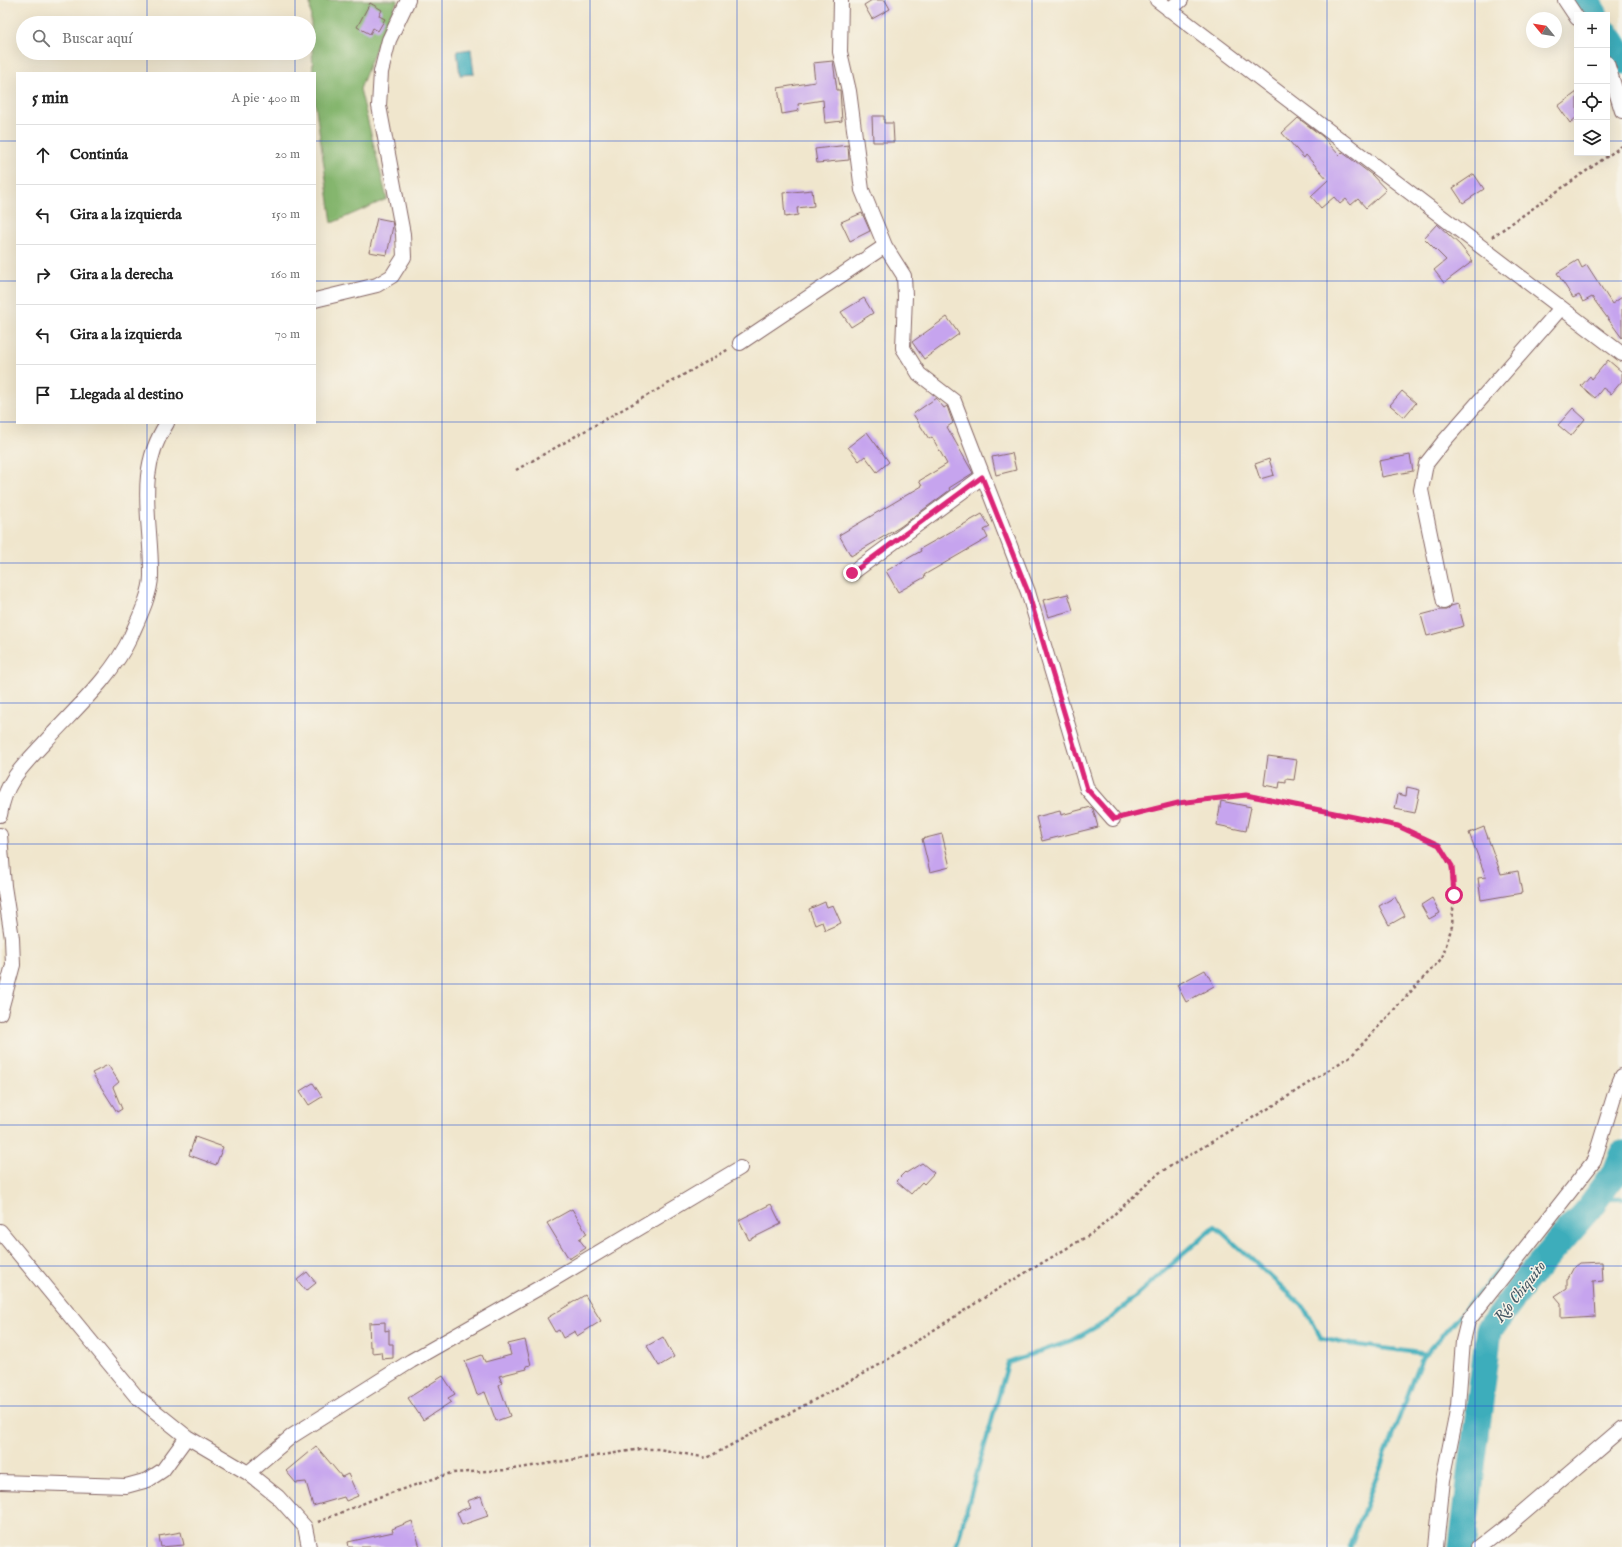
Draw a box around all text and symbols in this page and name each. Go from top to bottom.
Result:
north arrow [1526,12,1562,48]
map controls [1574,12,1610,156]
button: + [1574,12,1610,48]
search box [16,16,316,60]
icon: search [30,27,52,49]
text: Buscar aquí [62,29,132,48]
button: − [1574,48,1610,84]
button: locate [1574,84,1610,120]
text: 5 min [32,88,69,109]
text: A pie · 400 m [231,90,300,107]
button: layers [1574,120,1610,156]
icon: ahead [32,144,54,166]
text: Continúa [70,145,128,164]
text: 20 m [275,146,300,163]
icon: left [32,204,54,226]
text: Gira a la izquierda [70,205,182,224]
text: 150 m [271,206,300,223]
icon: right [32,264,54,286]
text: Gira a la derecha [70,265,173,284]
text: 160 m [270,266,300,283]
icon: left [32,324,54,346]
text: Gira a la izquierda [70,325,182,344]
text: 70 m [275,326,300,343]
icon: arrive [32,384,54,406]
text: Llegada al destino [70,385,183,404]
route end [843,564,861,582]
route start [1445,886,1463,904]
water label: Río Chiquito [1490,1257,1551,1327]

